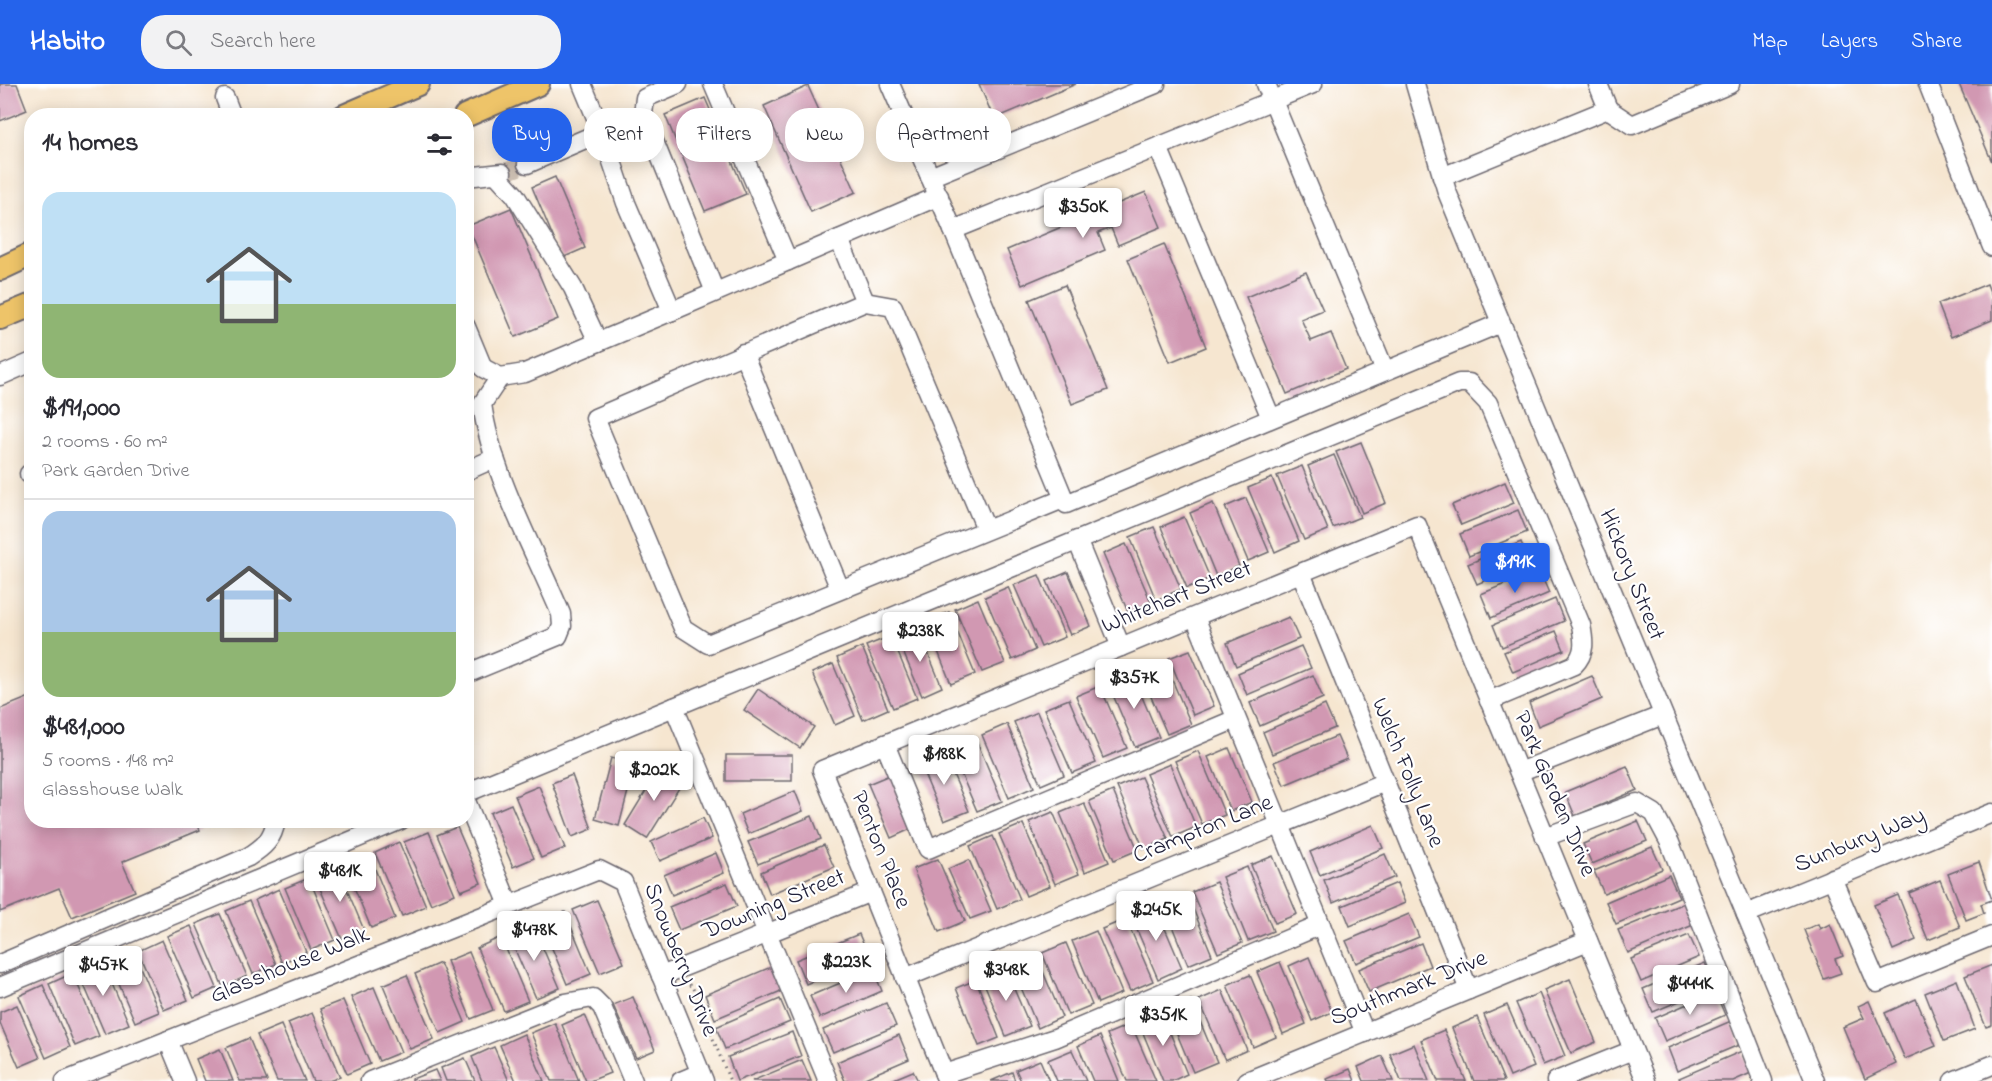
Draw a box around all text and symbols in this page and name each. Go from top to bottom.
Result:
search box [141,15,561,69]
text: Habito [30,22,105,63]
icon: search [162,26,195,59]
text: Search here [210,26,316,58]
text: Map [1752,27,1788,57]
text: Layers [1821,27,1878,57]
text: Share [1911,27,1962,57]
chip: Buy [492,108,572,162]
chip: Rent [584,108,664,162]
chip: Filters [676,108,773,162]
chip: New [785,108,864,162]
chip: Apartment [876,108,1011,162]
text: 14 homes [42,125,138,163]
icon: filters [423,128,456,161]
pin: $350K [1041,188,1125,239]
text: $350K [1058,193,1108,222]
icon: home [195,231,303,339]
text: $191,000 [42,390,120,428]
text: 2 rooms · 60 m² [42,428,168,457]
text: Park Garden Drive [42,457,190,486]
street label: Hickory Street [1588,504,1673,646]
pin: $191K [1473,543,1557,594]
text: $191K [1495,548,1535,577]
icon: home [195,550,303,658]
street label: Whitehart Street [1097,552,1257,644]
pin: $238K [878,612,962,663]
text: $238K [896,617,944,646]
pin: $357K [1092,659,1176,710]
text: $357K [1109,664,1159,693]
street label: Welch Folly Lane [1360,693,1453,854]
street label: Park Garden Drive [1503,706,1605,883]
text: $481,000 [42,709,125,747]
pin: $188K [902,735,986,786]
text: $188K [922,740,966,769]
text: 5 rooms · 148 m² [42,747,174,776]
pin: $202K [612,751,696,802]
text: $202K [629,756,679,785]
text: Glasshouse Walk [42,776,183,805]
street label: Penton Place [840,786,920,914]
street label: Crampton Lane [1128,786,1278,874]
street label: Sunbury Way [1789,799,1931,884]
pin: $481K [298,852,382,903]
text: $481K [318,857,362,886]
street label: Downing Street [696,860,851,950]
street label: Snowberry Drive [632,878,727,1043]
pin: $245K [1114,891,1198,942]
text: $245K [1130,896,1182,925]
pin: $478K [492,911,576,962]
text: $478K [511,916,557,945]
street label: Glasshouse Walk [205,918,375,1014]
street label: Southmark Drive [1325,941,1493,1036]
pin: $223K [804,943,888,994]
pin: $457K [61,946,145,997]
text: $223K [821,948,871,977]
text: $457K [78,951,128,980]
pin: $348K [964,951,1048,1002]
text: $348K [983,956,1029,985]
pin: $444K [1648,965,1732,1016]
text: $444K [1667,970,1713,999]
pin: $351K [1121,996,1205,1047]
text: $351K [1139,1001,1187,1030]

